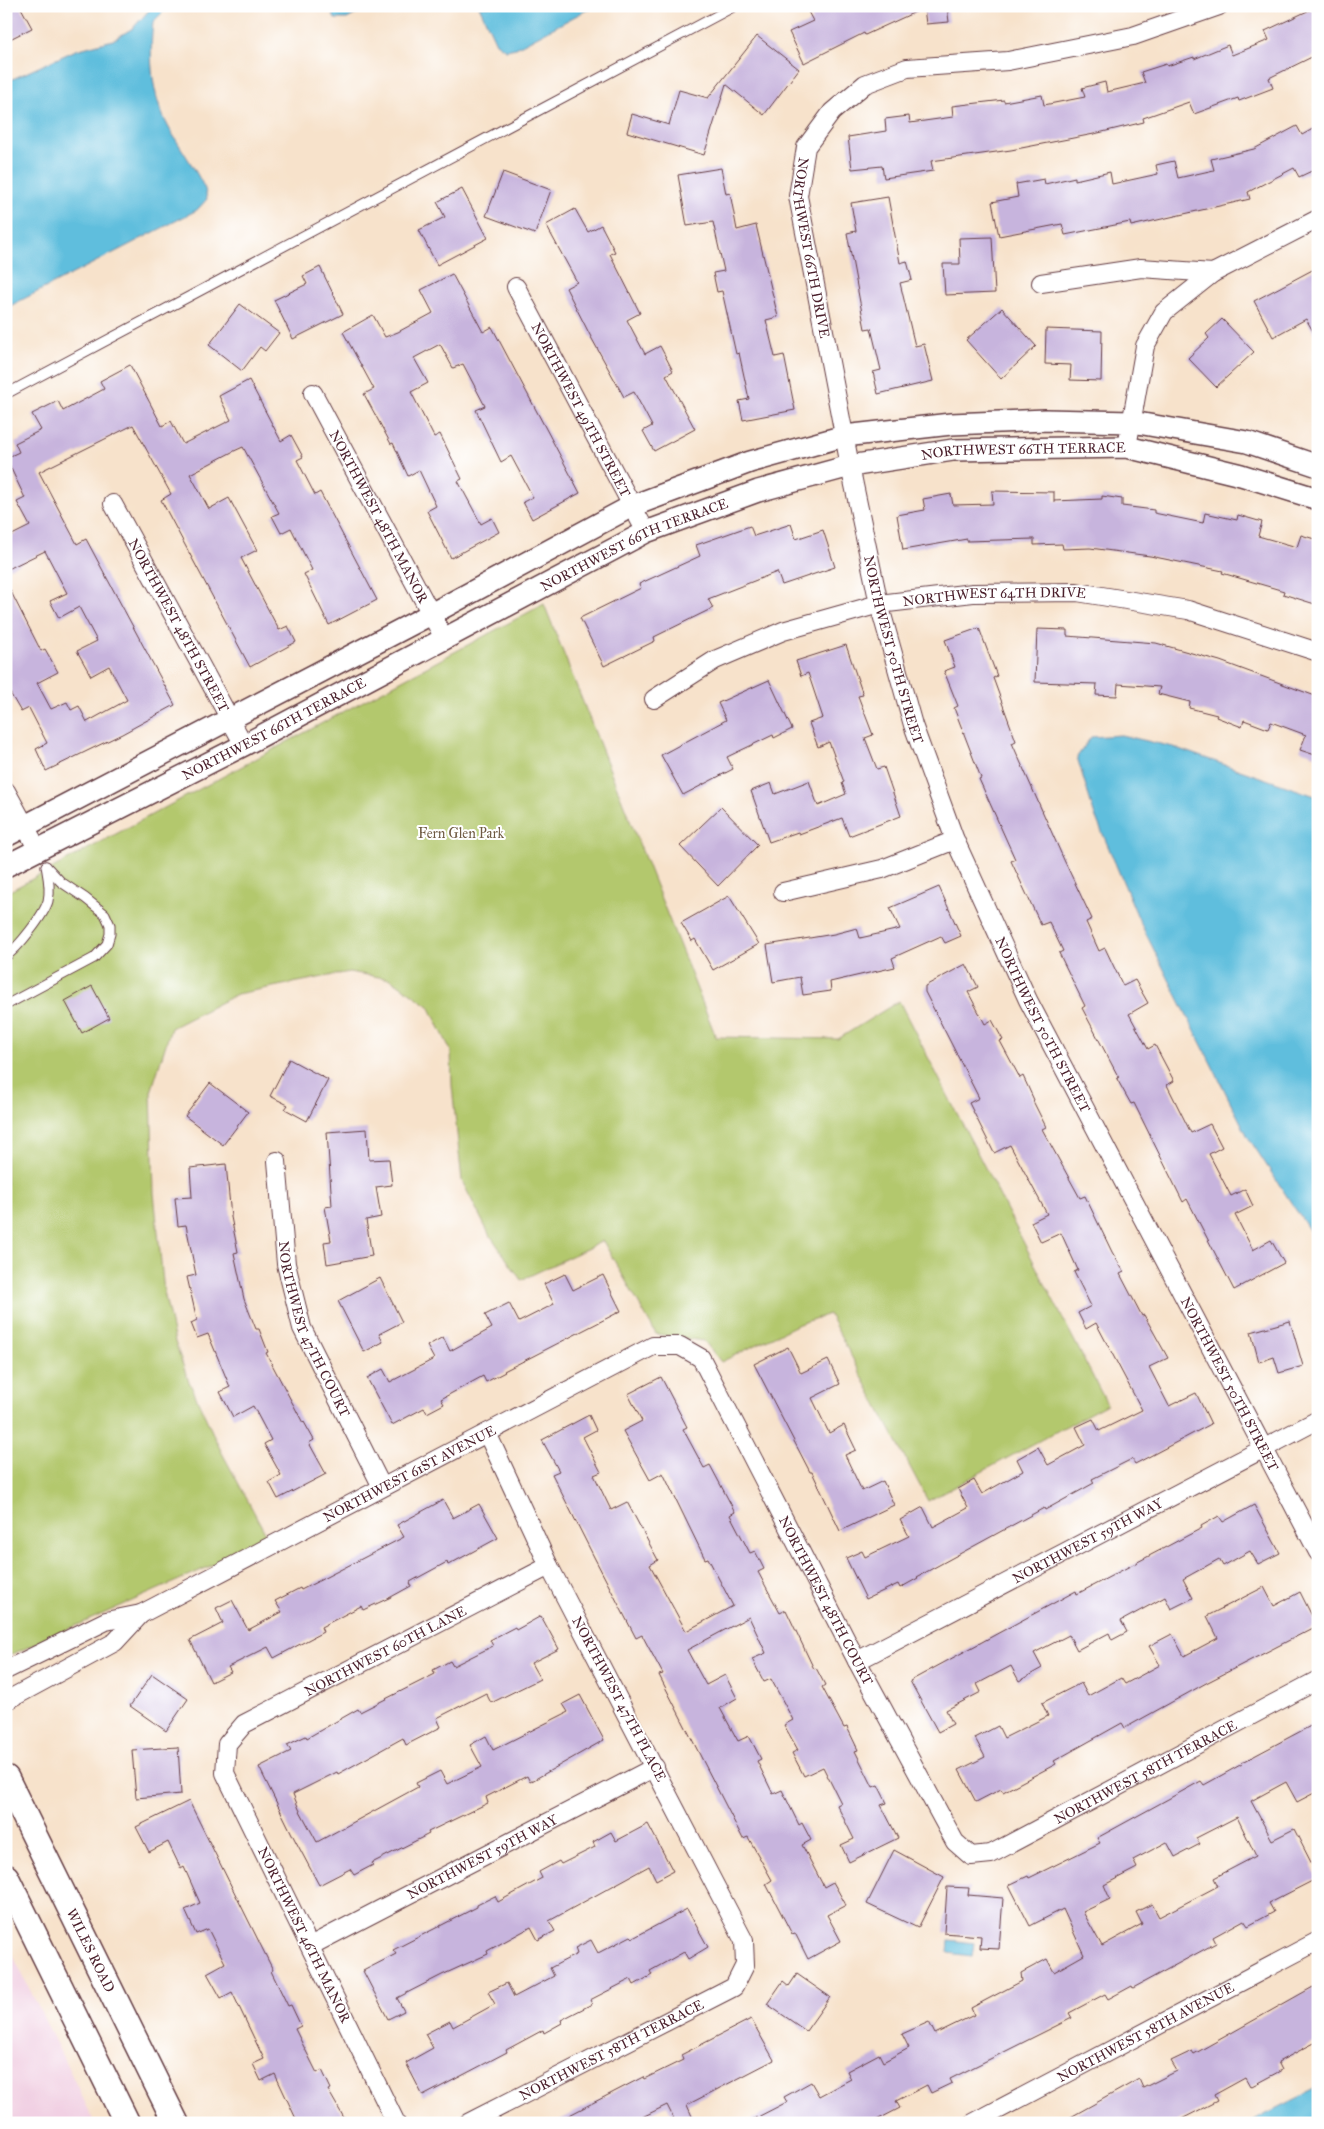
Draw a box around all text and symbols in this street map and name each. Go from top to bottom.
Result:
street label: NORTHWEST 66TH DRIVE [789,156,834,339]
street label: NORTHWEST 49TH STREET [528,320,635,500]
street label: NORTHWEST 48TH MANOR [326,427,433,607]
street label: NORTHWEST 66TH TERRACE [920,439,1126,463]
street label: NORTHWEST 66TH TERRACE [537,494,730,595]
street label: NORTHWEST 48TH STREET [125,536,233,715]
street label: NORTHWEST 50TH STREET [861,554,928,746]
street label: NORTHWEST 64TH DRIVE [902,583,1088,610]
street label: NORTHWEST 66TH TERRACE [179,674,369,784]
park label: Fern Glen Park [418,825,505,842]
street label: NORTHWEST 50TH STREET [992,934,1094,1116]
street label: NORTHWEST 47TH COURT [276,1240,354,1420]
street label: NORTHWEST 50TH STREET [1177,1294,1283,1474]
street label: NORTHWEST 61ST AVENUE [320,1421,498,1526]
street label: NORTHWEST 59TH WAY [1009,1494,1166,1587]
street label: NORTHWEST 48TH COURT [775,1513,877,1688]
street label: NORTHWEST 60TH LANE [302,1602,469,1700]
street label: NORTHWEST 47TH PLACE [568,1614,670,1784]
street label: NORTHWEST 58TH TERRACE [1051,1716,1240,1827]
street label: NORTHWEST 59TH WAY [404,1810,561,1903]
street label: NORTHWEST 46TH MANOR [254,1844,355,2027]
street label: WILES ROAD [63,1906,119,1995]
street label: NORTHWEST 58TH AVENUE [1054,1978,1237,2086]
street label: NORTHWEST 58TH TERRACE [516,1996,706,2104]

